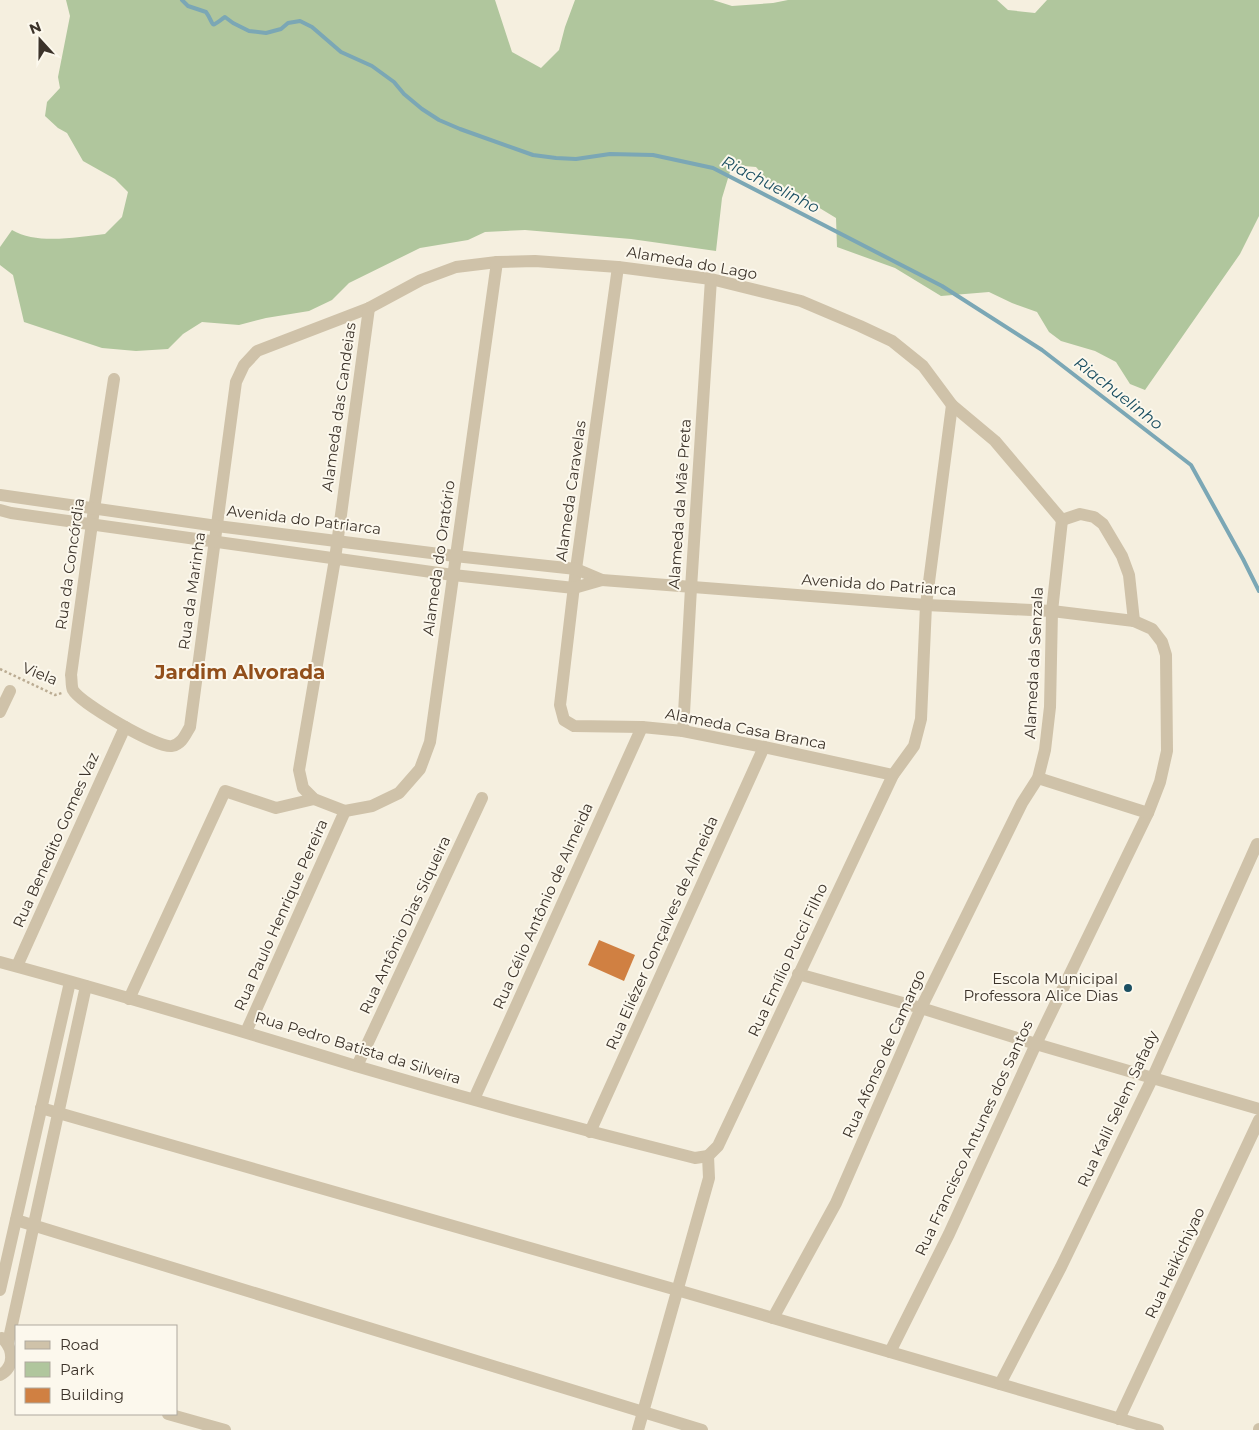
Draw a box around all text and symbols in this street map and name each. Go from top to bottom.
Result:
north arrow [15,15,65,65]
text: N [27,17,44,38]
water label: Riachuelinho [719,152,823,217]
street label: Alameda do Lago [625,242,759,283]
street label: Alameda das Candeias [317,321,360,493]
water label: Riachuelinho [1071,353,1167,434]
street label: Alameda da Mãe Preta [664,418,695,590]
street label: Alameda Caravelas [551,419,590,563]
street label: Alameda do Oratório [418,479,459,637]
street label: Rua da Concórdia [51,497,88,631]
street label: Avenida do Patriarca [226,501,382,538]
street label: Rua da Marinha [174,531,209,651]
street label: Avenida do Patriarca [801,570,957,599]
street label: Alameda da Senzala [1020,586,1047,740]
street label: Viela [20,658,61,689]
district label: Jardim Alvorada [154,660,325,684]
street label: Alameda Casa Branca [664,704,828,753]
street label: Rua Benedito Gomes Vaz [8,749,103,930]
street label: Rua Célio Antônio de Almeida [488,800,597,1012]
street label: Rua Eliézer Gonçalves de Almeida [601,813,722,1053]
street label: Rua Paulo Henrique Pereira [230,816,332,1014]
street label: Rua Antônio Dias Siqueira [355,833,454,1017]
street label: Rua Emílio Pucci Filho [744,880,832,1040]
street label: Rua Afonso de Camargo [838,967,929,1141]
place label: Escola Municipal Professora Alice Dias [963,969,1118,1005]
marker: Escola Municipal Professora Alice Dias [1122,982,1134,994]
street label: Rua Pedro Batista da Silveira [253,1007,463,1088]
street label: Rua Francisco Antunes dos Santos [910,1017,1037,1259]
street label: Rua Kalil Selem Safady [1073,1027,1163,1190]
street label: Rua Heikichiyao [1140,1204,1209,1321]
legend [15,1325,178,1415]
text: Road [60,1335,99,1354]
text: Park [60,1360,94,1379]
text: Building [60,1385,124,1404]

